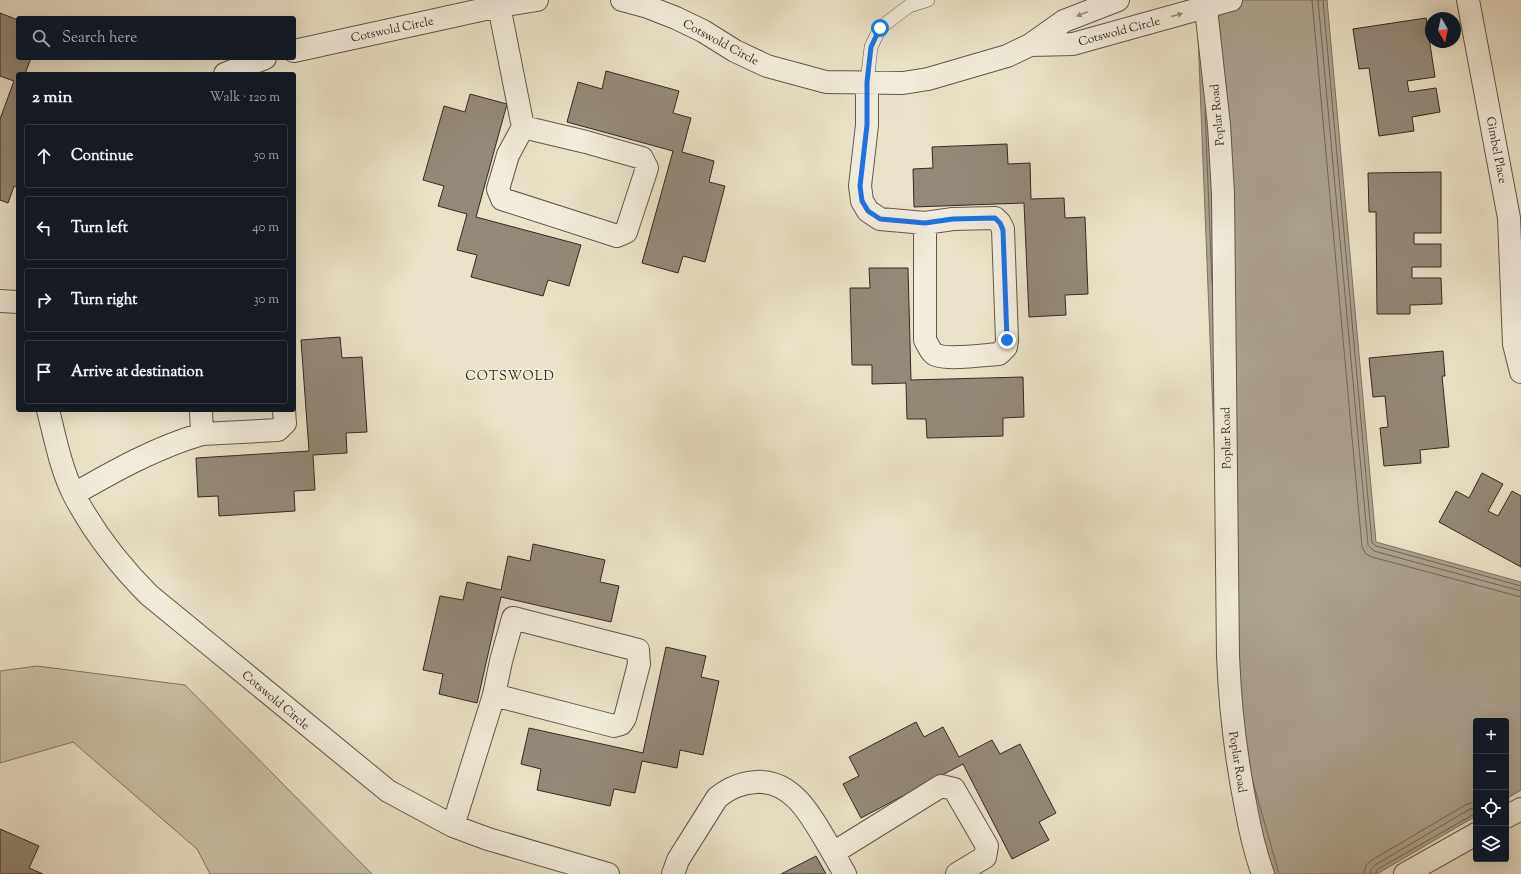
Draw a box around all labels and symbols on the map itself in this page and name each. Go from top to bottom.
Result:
street label: Cotswold Circle [349,12,436,48]
one-way arrow [1075,12,1087,18]
street label: Cotswold Circle [1076,12,1162,52]
one-way arrow [1170,12,1183,18]
north arrow [1425,12,1461,48]
street label: Cotswold Circle [679,15,762,71]
route start [871,19,889,37]
street label: Poplar Road [1206,83,1230,147]
street label: Gimbel Place [1481,115,1511,185]
route end [998,331,1016,349]
district label: COTSWOLD [465,368,555,386]
street label: Poplar Road [1217,407,1237,469]
street label: Cotswold Circle [237,667,314,735]
street label: Poplar Road [1223,730,1251,794]

